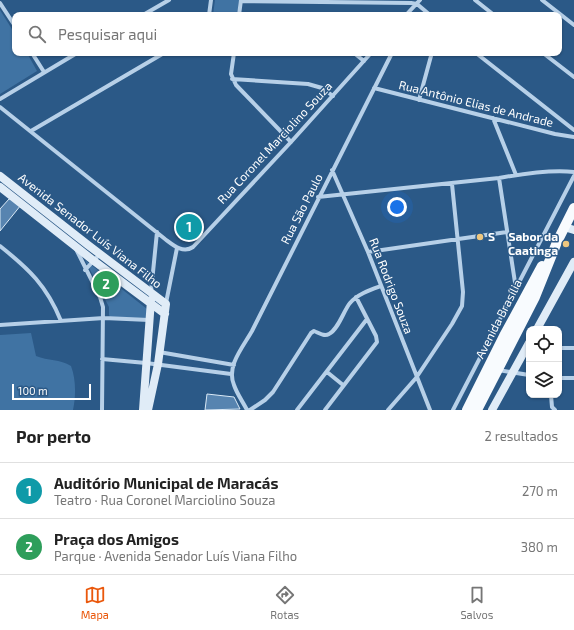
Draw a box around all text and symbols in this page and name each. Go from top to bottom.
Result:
search box [12,12,562,56]
icon: search [26,23,48,45]
text: Pesquisar aqui [58,25,157,43]
street label: Rua Antônio Elias de Andrade [397,77,555,129]
street label: Rua Coronel Marciolino Souza [214,78,334,206]
street label: Avenida Senador Luís Viana Filho [16,170,165,291]
street label: Rua São Paulo [277,171,325,246]
your location [387,197,407,217]
pin: 1 [176,212,202,242]
place label: S [488,229,495,243]
place label: Sabor da Caatinga [508,229,558,257]
marker: S [475,232,485,242]
street label: Rua Rodrigo Souza [367,236,417,336]
marker: Sabor da Caatinga [561,239,571,249]
pin: 2 [93,269,119,299]
street label: Avenida Brasília [472,277,524,361]
map controls [526,326,562,398]
button: locate [526,326,562,362]
button: layers [526,362,562,398]
scale bar [12,382,91,401]
text: 100 m [18,384,48,397]
text: Por perto [16,426,91,446]
text: 2 resultados [484,428,558,444]
text: Auditório Municipal de Maracás [54,474,278,492]
text: 1 [26,483,32,499]
text: 270 m [522,483,558,499]
text: Teatro · Rua Coronel Marciolino Souza [54,492,275,508]
text: Praça dos Amigos [54,530,179,548]
text: 2 [25,539,33,555]
text: 380 m [521,539,558,555]
text: Parque · Avenida Senador Luís Viana Filho [54,548,297,564]
tab: Mapa [81,584,109,621]
tab: Rotas [270,584,299,621]
tab: Salvos [460,584,493,621]

